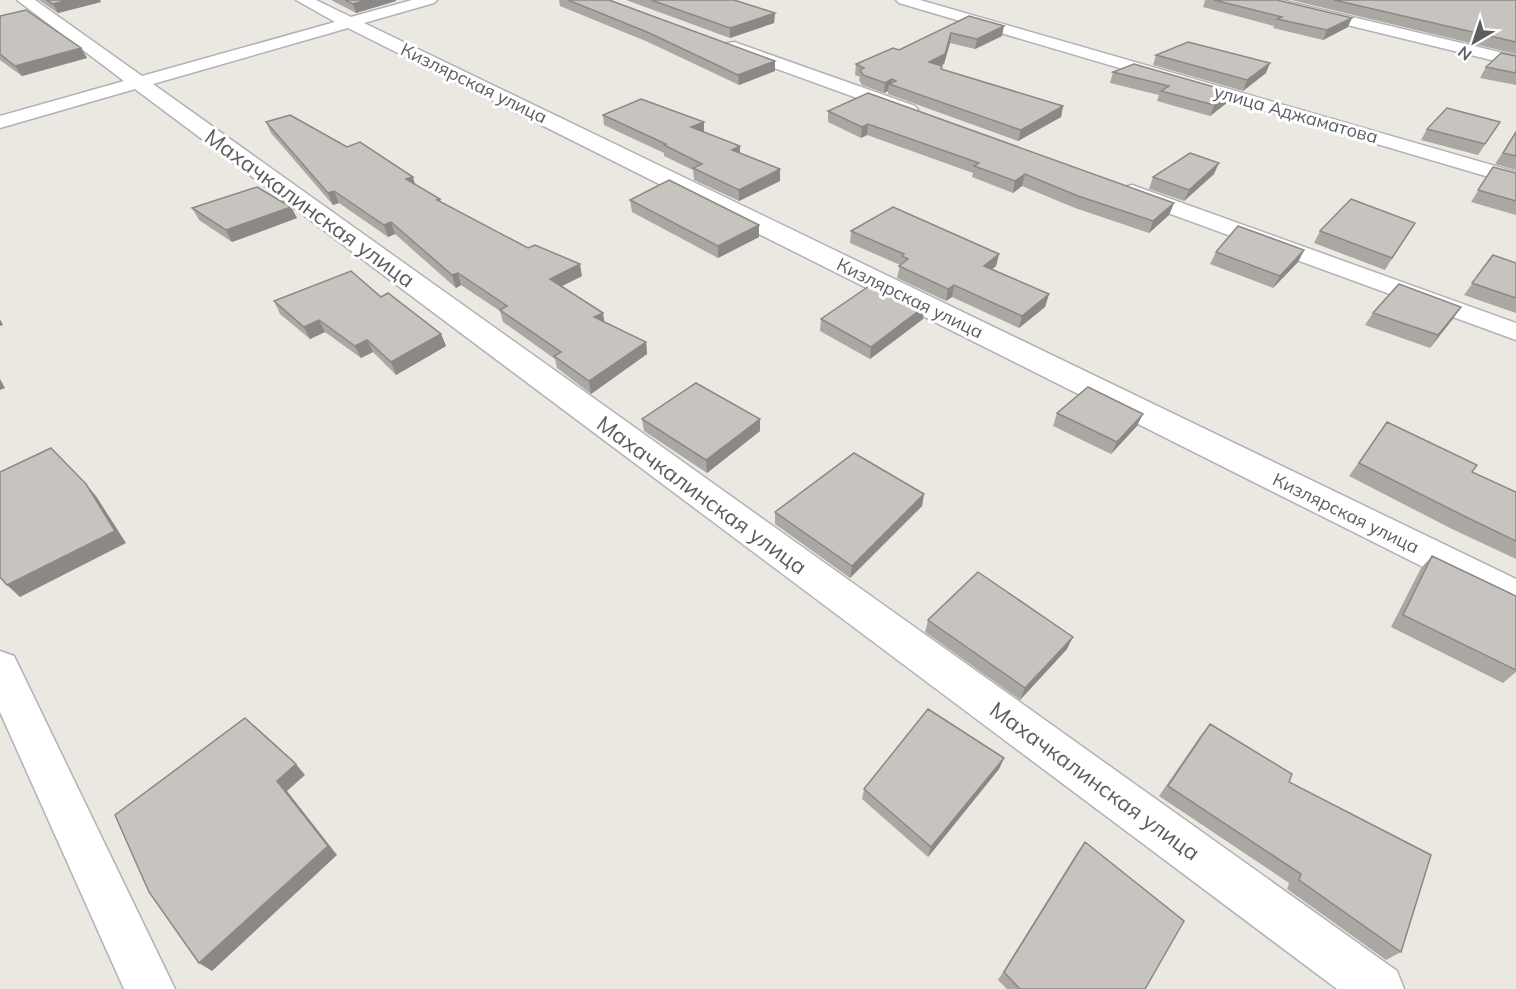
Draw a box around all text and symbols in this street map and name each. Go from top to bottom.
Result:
north arrow [1444,12,1504,72]
street label: Кизлярская улица [397,38,551,128]
text: N [1454,42,1476,65]
street label: улица Аджаматова [1211,80,1381,148]
street label: Махачкалинская улица [200,122,420,294]
street label: Кизлярская улица [833,253,987,343]
street label: Махачкалинская улица [592,409,812,581]
street label: Кизлярская улица [1269,468,1423,558]
street label: Махачкалинская улица [985,695,1205,867]

